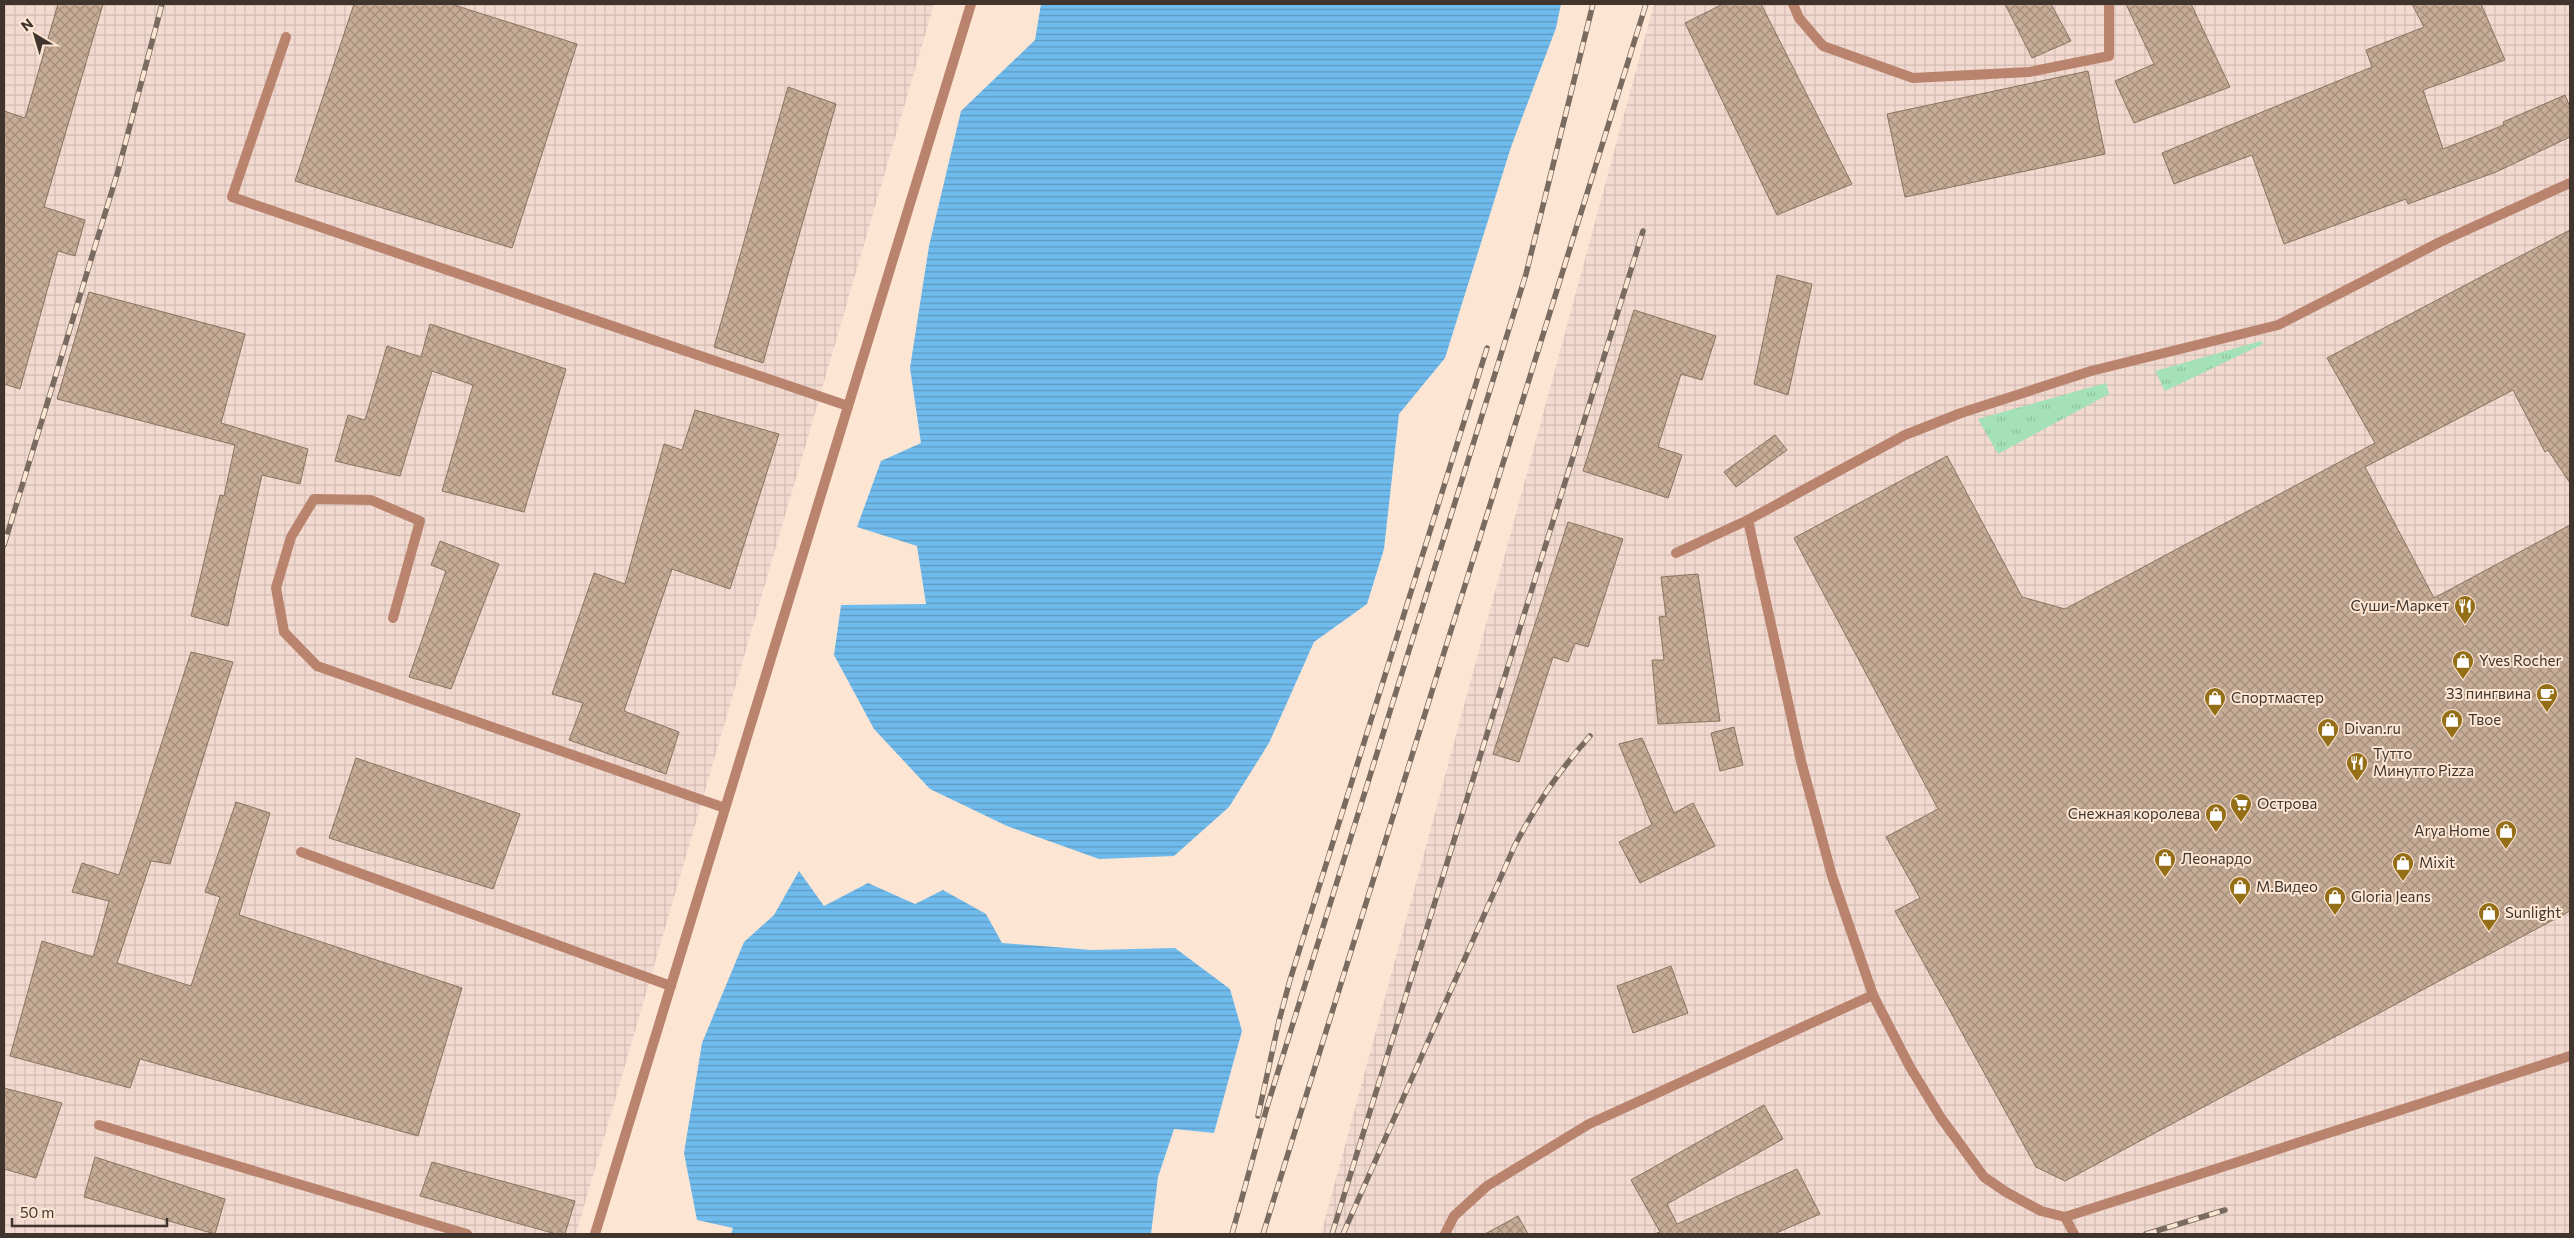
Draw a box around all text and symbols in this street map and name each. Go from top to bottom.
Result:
north arrow [10,10,60,60]
text: N [17,14,36,34]
restaurant icon: Суши-Маркет [2453,594,2477,625]
place label: Суши-Маркет [2350,596,2449,614]
shop icon: Yves Rocher [2451,649,2475,680]
place label: Yves Rocher [2479,651,2561,669]
cafe icon: 33 пингвина [2535,682,2559,713]
place label: 33 пингвина [2446,684,2531,702]
shop icon: Спортмастер [2203,686,2227,717]
place label: Спортмастер [2231,688,2324,706]
shop icon: Твое [2440,708,2464,739]
place label: Твое [2468,710,2501,728]
shop icon: Divan.ru [2316,717,2340,748]
place label: Divan.ru [2344,719,2401,737]
place label: Тутто Минутто Pizza [2373,744,2474,779]
restaurant icon: Тутто Минутто Pizza [2345,751,2369,782]
supermarket icon: Острова [2229,792,2253,823]
place label: Острова [2257,794,2317,812]
shop icon: Снежная королева [2204,802,2228,833]
place label: Снежная королева [2068,804,2200,822]
shop icon: Arya Home [2494,819,2518,850]
place label: Arya Home [2414,821,2490,839]
shop icon: Леонардо [2153,847,2177,878]
place label: Леонардо [2181,849,2252,867]
shop icon: Mixit [2391,851,2415,882]
place label: Mixit [2419,853,2455,871]
shop icon: М.Видео [2228,875,2252,906]
place label: М.Видео [2256,877,2318,895]
shop icon: Gloria Jeans [2323,885,2347,916]
place label: Gloria Jeans [2351,887,2431,905]
shop icon: Sunlight [2477,901,2501,932]
place label: Sunlight [2505,903,2561,921]
scale bar [12,1196,168,1228]
text: 50 m [20,1203,54,1221]

